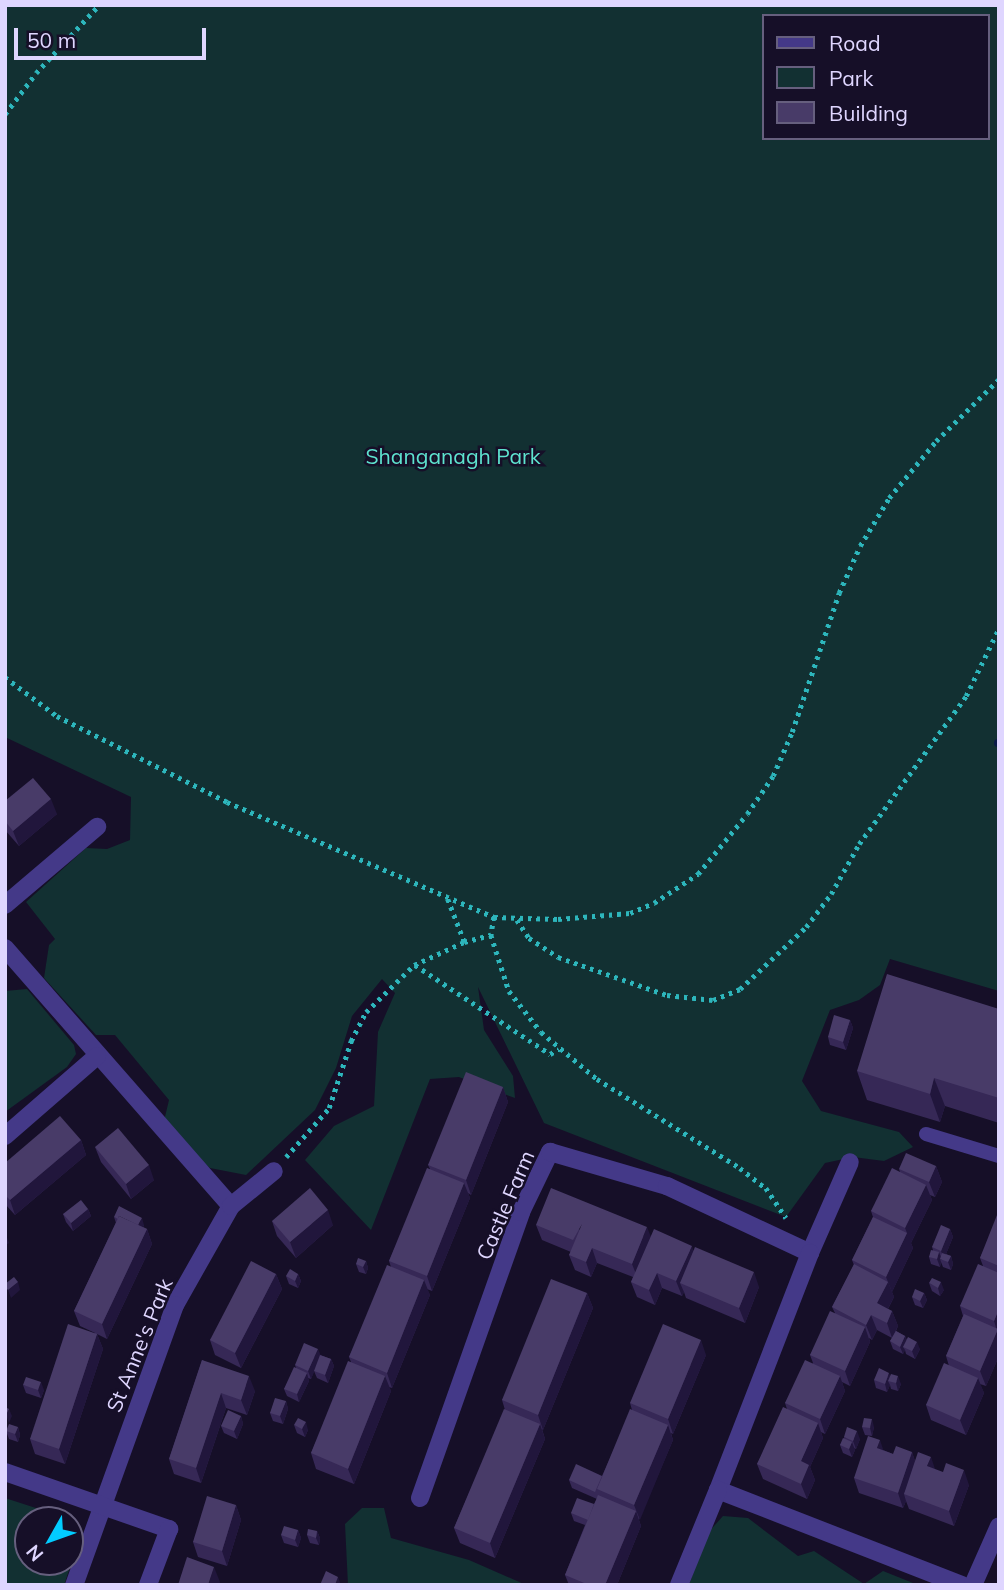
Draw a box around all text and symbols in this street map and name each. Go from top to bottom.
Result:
scale bar [18,14,210,58]
legend [762,14,990,140]
text: 50 m [27,27,76,53]
text: Road [829,30,880,56]
text: Park [829,65,873,91]
text: Building [829,100,908,126]
park label: Shanganagh Park [365,443,541,469]
street label: Castle Farm [471,1147,539,1263]
street label: St Anne's Park [101,1274,177,1416]
north arrow [14,1506,84,1576]
text: N [21,1540,48,1566]

